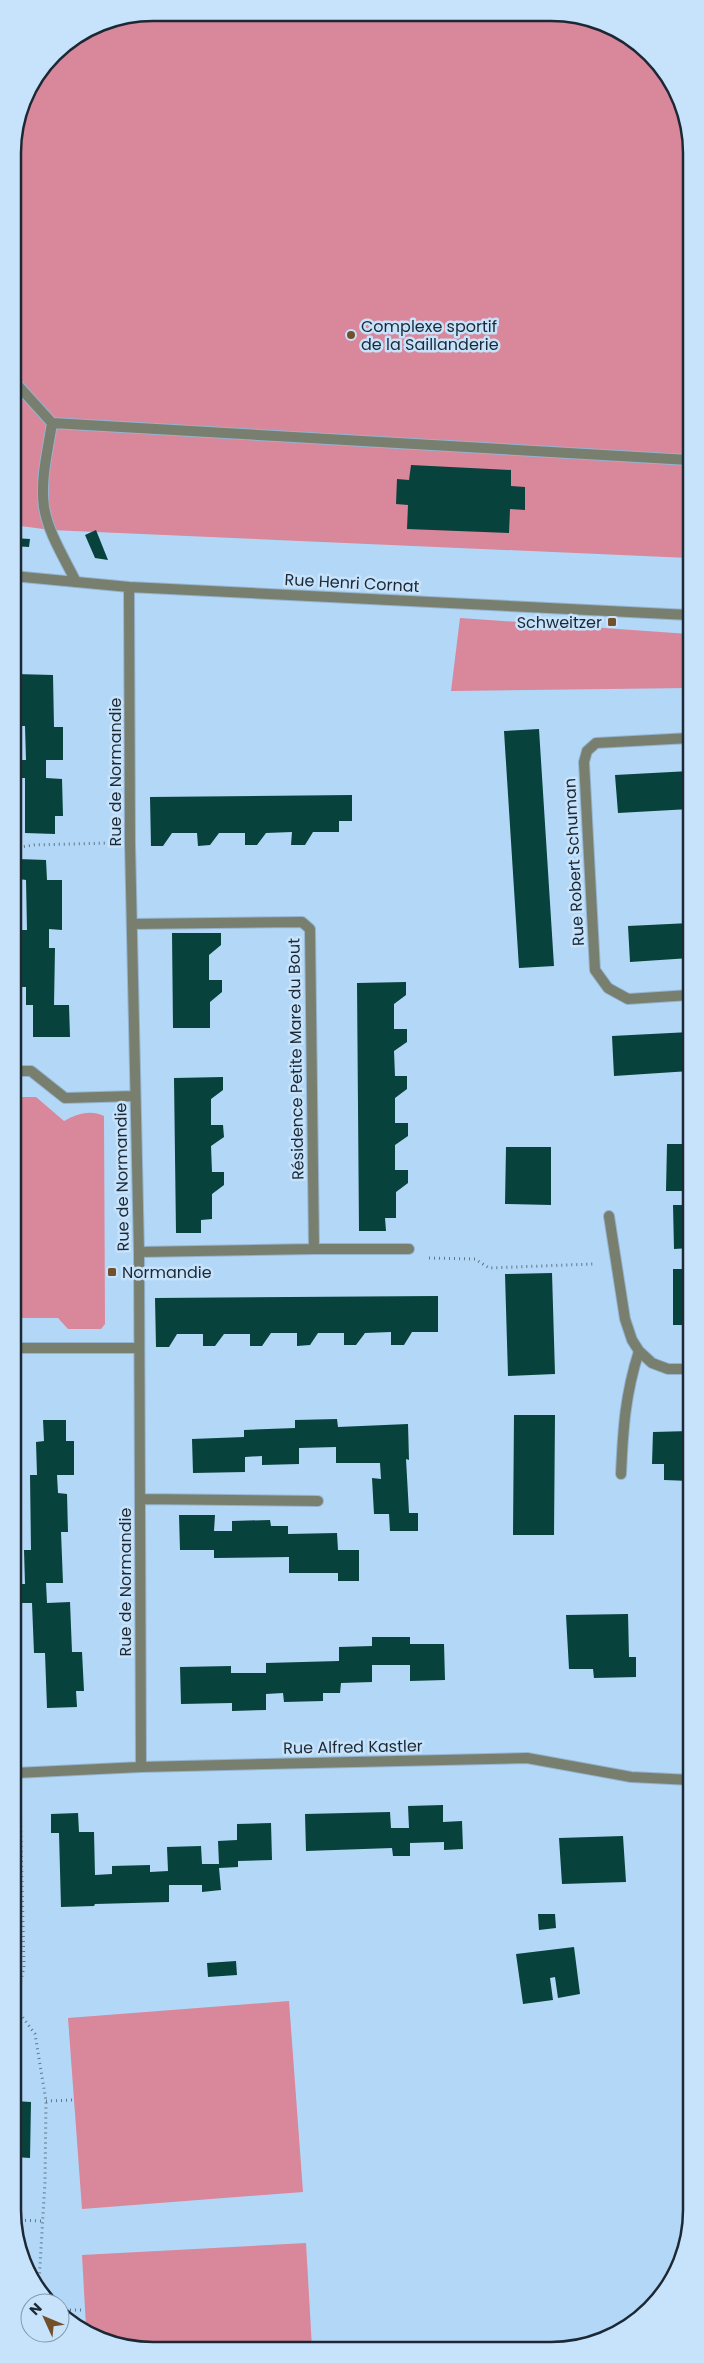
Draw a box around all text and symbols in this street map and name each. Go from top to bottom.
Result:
place label: Complexe sportif de la Saillanderie [361,315,499,356]
marker: Complexe sportif de la Saillanderie [345,329,357,341]
street label: Rue Henri Cornat [284,568,420,598]
place label: Schweitzer [517,611,602,634]
marker: Schweitzer [606,616,618,628]
street label: Rue de Normandie [104,698,127,846]
street label: Rue Robert Schuman [558,777,590,947]
street label: Résidence Petite Mare du Bout [282,938,310,1180]
street label: Rue de Normandie [109,1102,135,1252]
place label: Normandie [122,1261,212,1284]
marker: Normandie [106,1266,118,1278]
street label: Rue de Normandie [114,1508,137,1656]
street label: Rue Alfred Kastler [283,1734,423,1760]
north arrow [20,2293,70,2343]
text: N [25,2298,46,2320]

